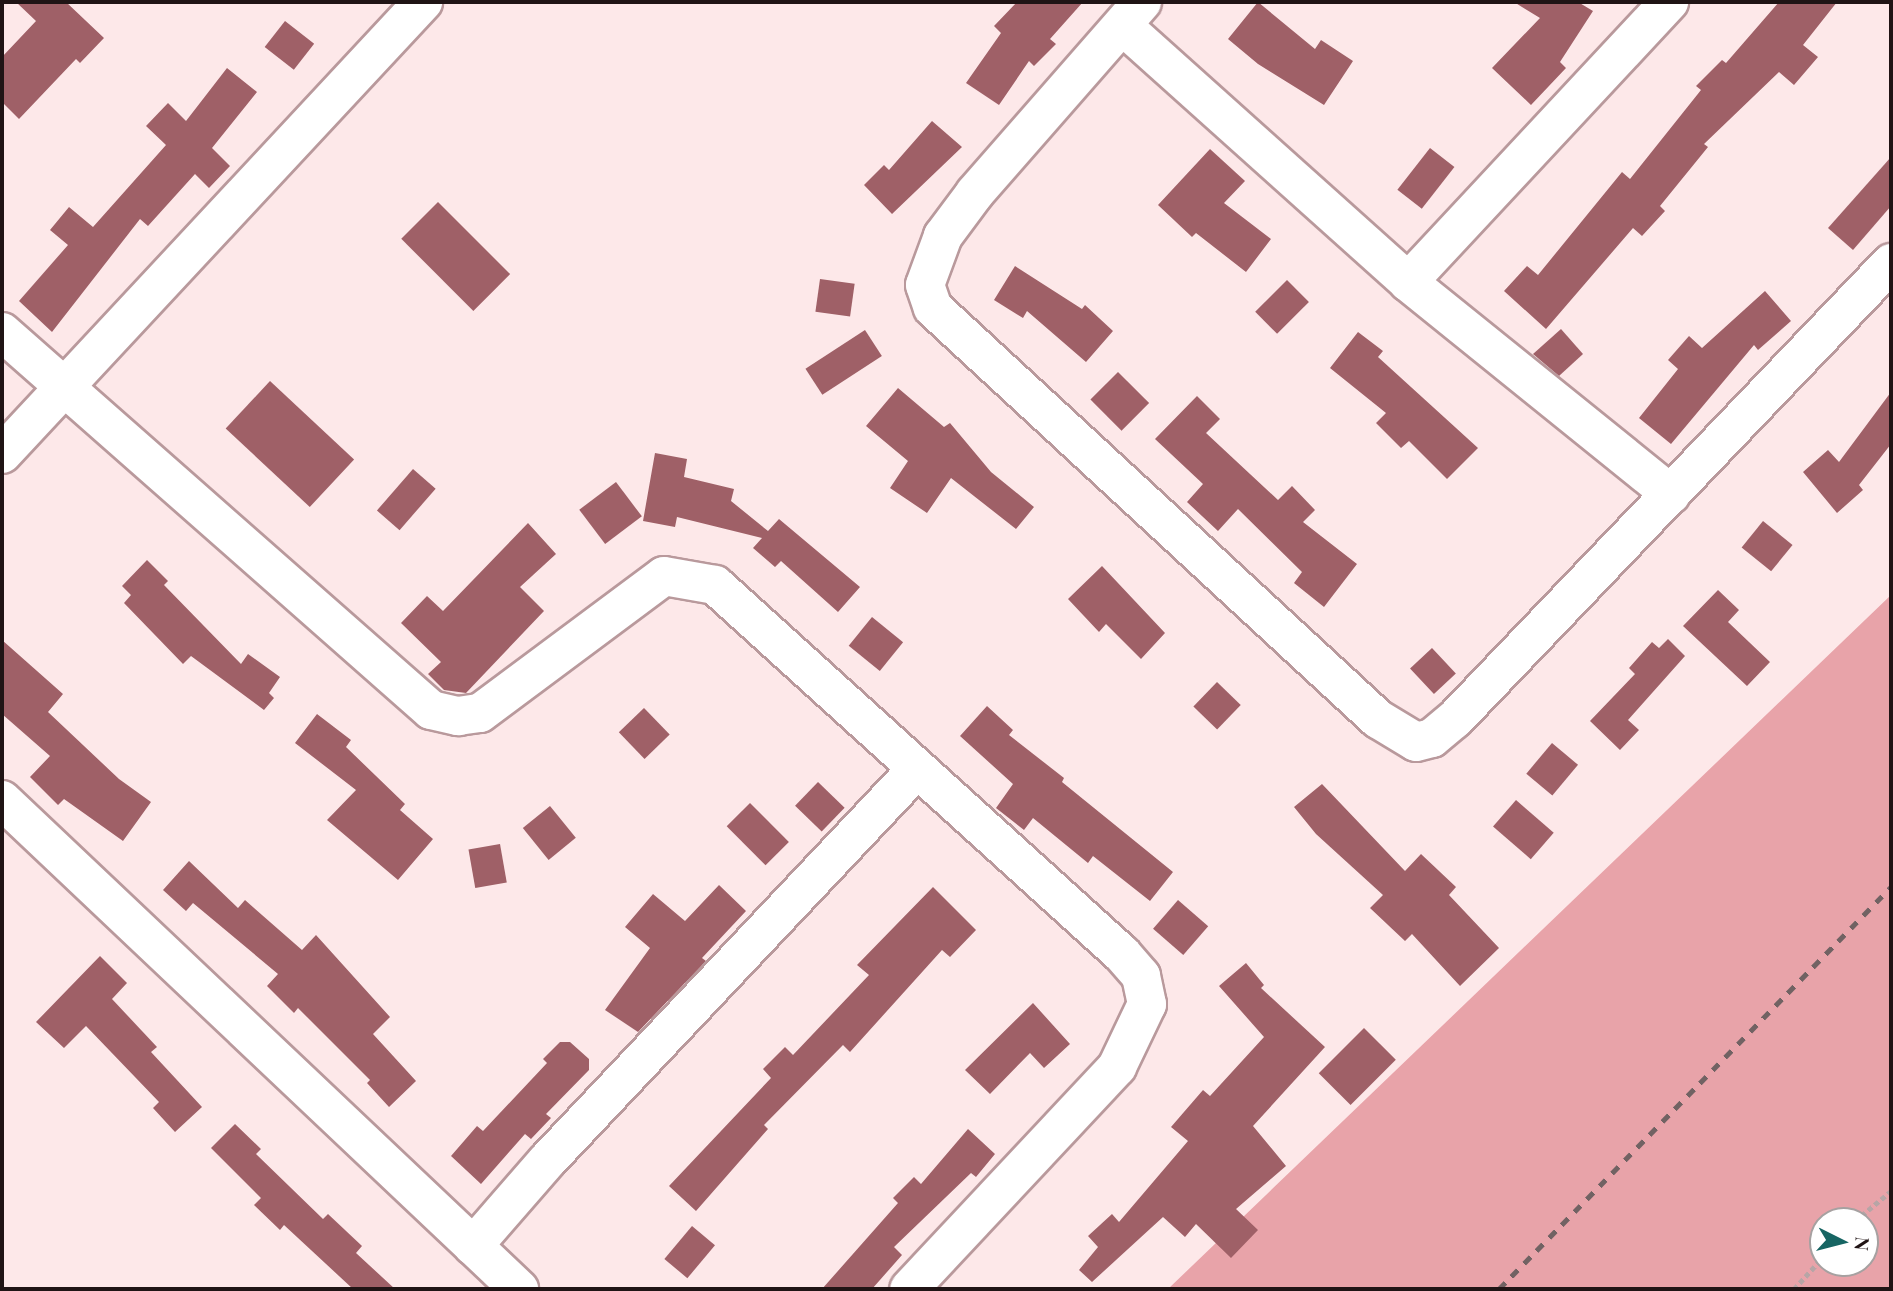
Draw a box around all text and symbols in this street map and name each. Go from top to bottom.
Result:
north arrow [1809,1207,1879,1277]
text: N [1849,1236,1877,1252]

